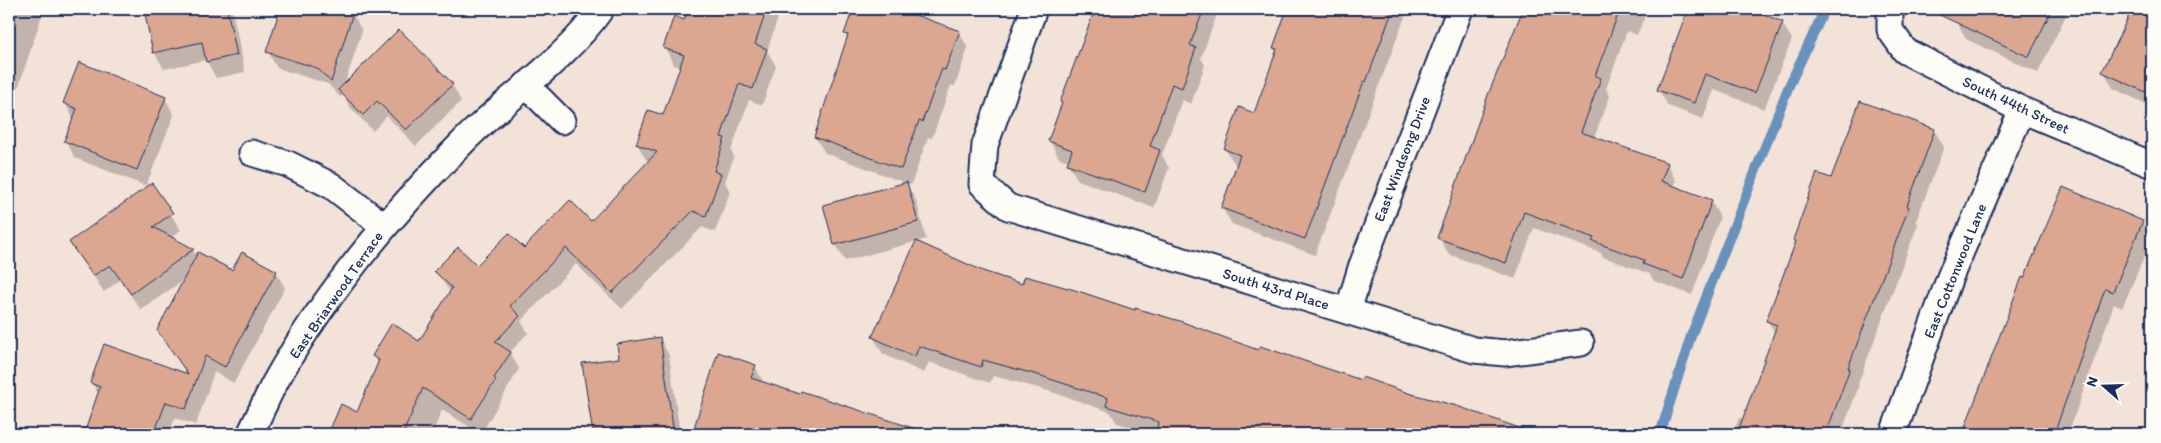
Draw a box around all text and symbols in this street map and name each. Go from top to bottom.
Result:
street label: South 44th Street [1960,72,2073,138]
street label: East Windsong Drive [1370,94,1434,224]
street label: East Cottonwood Lane [1920,201,1990,341]
street label: East Briarwood Terrace [285,228,387,362]
street label: South 43rd Place [1220,264,1332,314]
north arrow [2078,360,2128,410]
text: N [2083,374,2102,389]

